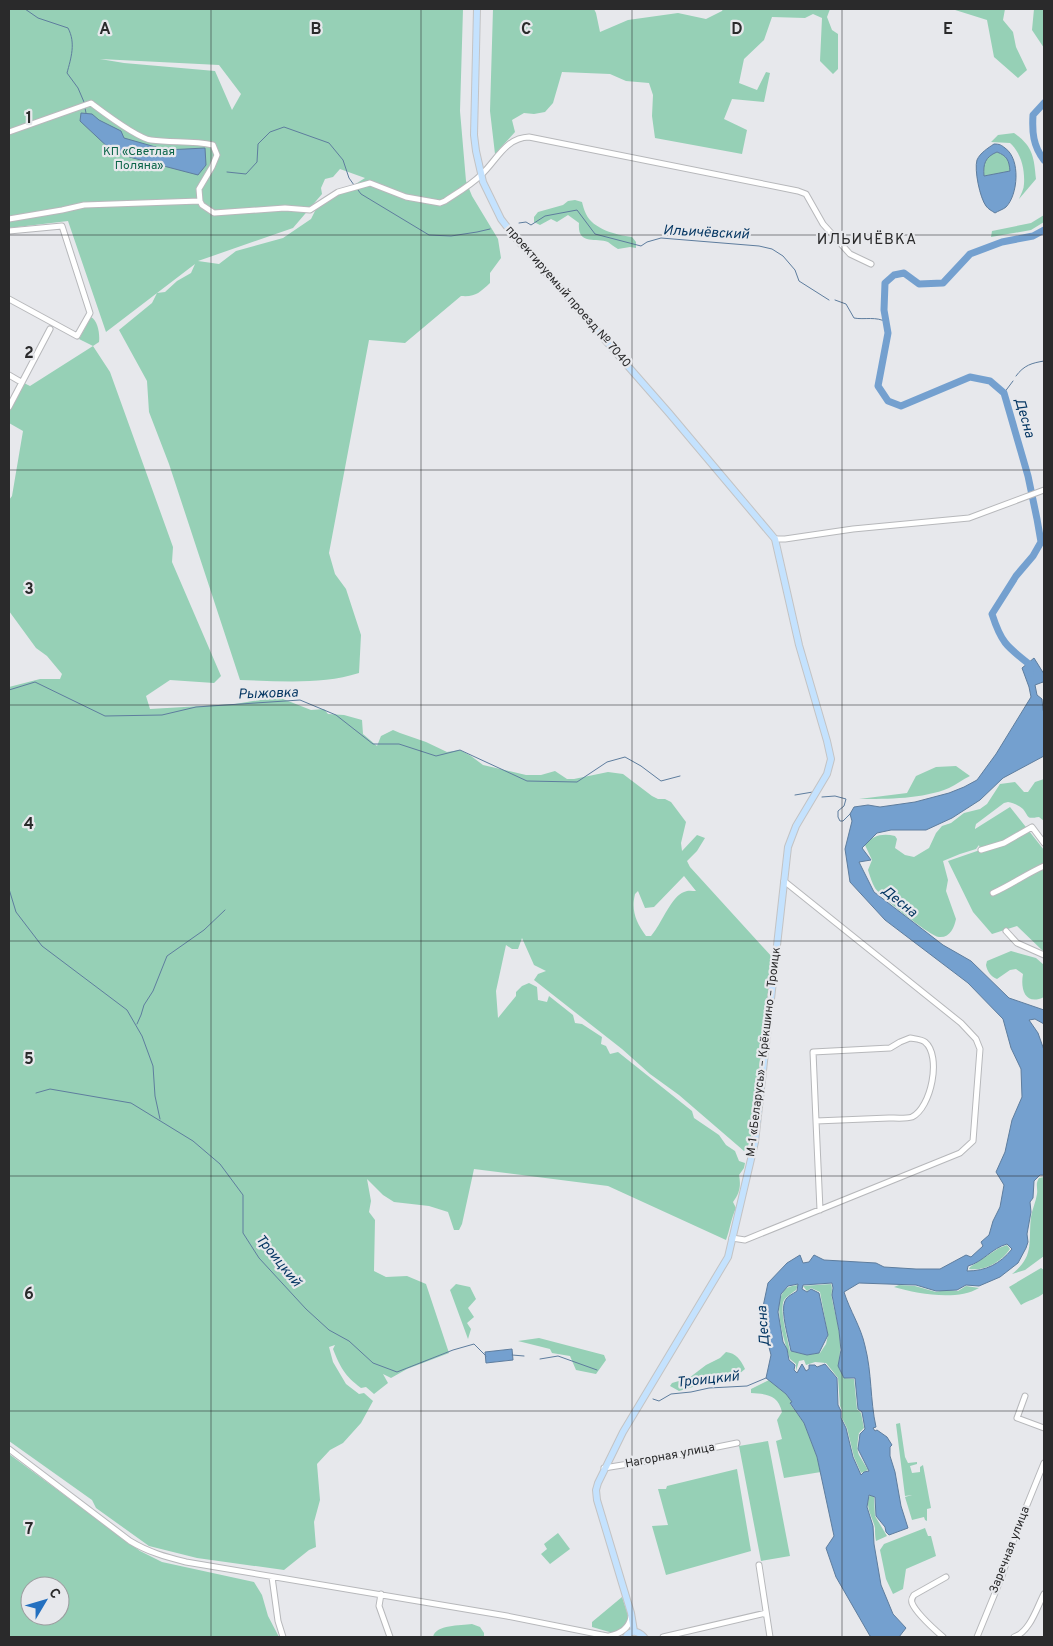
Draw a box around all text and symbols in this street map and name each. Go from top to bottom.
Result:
text: A [99,20,111,40]
text: B [310,20,322,40]
text: C [521,20,531,40]
text: D [731,20,743,40]
text: E [943,20,953,40]
text: 1 [26,109,32,129]
park label: КП «Светлая Поляна» [103,144,175,174]
water label: Ильичёвский [663,222,750,244]
street label: проектируемый проезд № 7040 [502,223,634,371]
district label: ИЛЬИЧЁВКА [817,230,917,250]
text: 2 [24,344,34,364]
water label: Десна [1010,396,1038,441]
text: 3 [24,580,34,600]
water label: Рыжовка [238,684,299,704]
text: 4 [24,815,34,835]
water label: Десна [878,883,921,922]
street label: М-1 «Беларусь» – Крёкшино – Троицк [743,946,785,1158]
text: 5 [24,1050,34,1070]
water label: Троицкий [252,1231,305,1291]
text: 6 [24,1285,34,1305]
water label: Десна [754,1304,774,1347]
water label: Троицкий [676,1368,741,1392]
street label: Нагорная улица [624,1439,716,1473]
street label: Заречная улица [986,1504,1034,1596]
text: 7 [25,1520,33,1540]
north arrow [20,1576,70,1626]
text: С [45,1585,64,1603]

